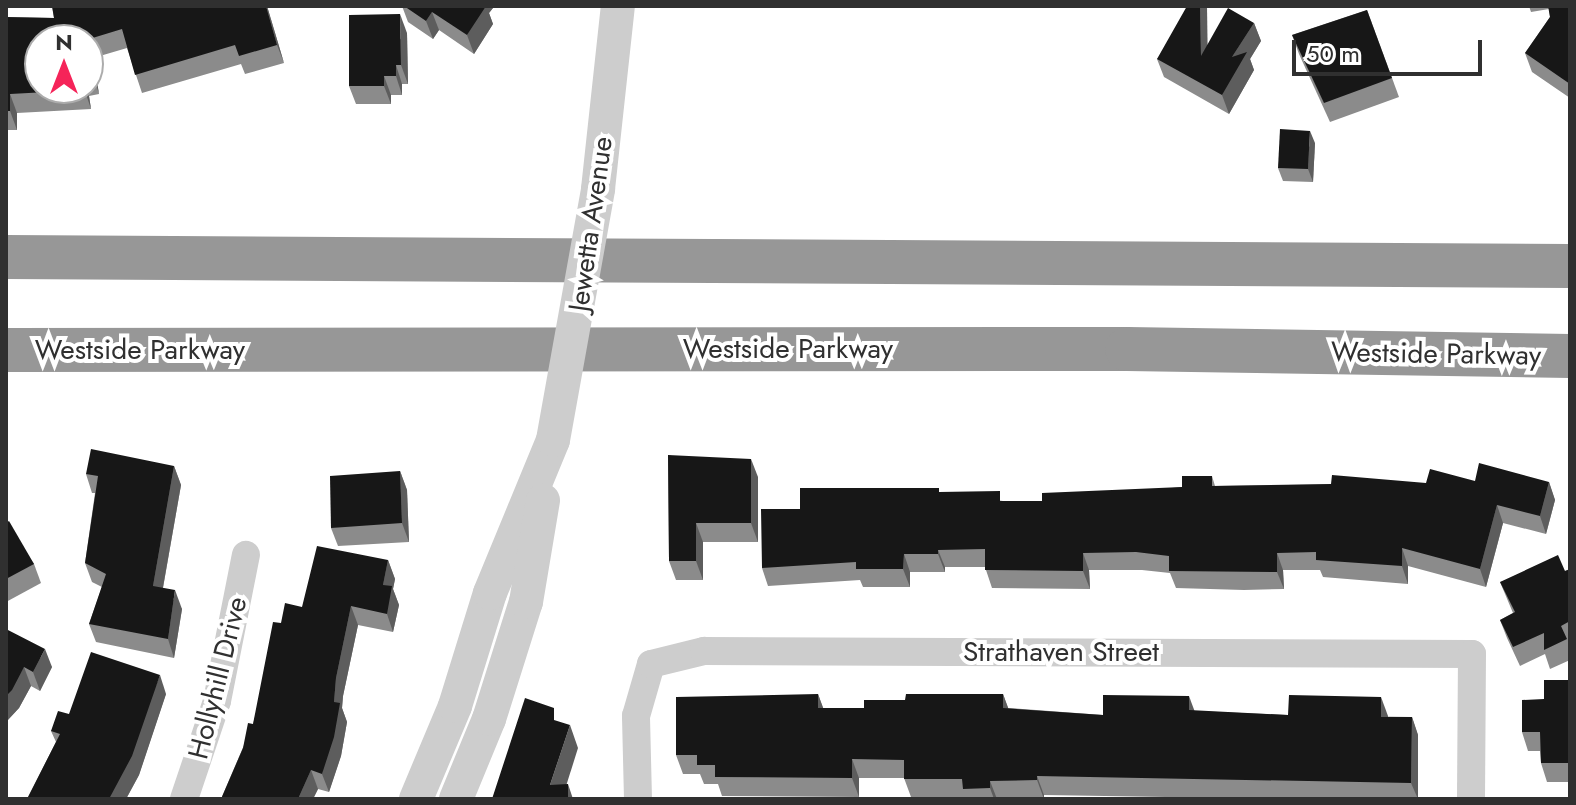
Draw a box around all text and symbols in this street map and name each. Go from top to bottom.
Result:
north arrow [24,24,104,104]
scale bar [1296,24,1486,74]
text: N [55,26,73,58]
text: 50 m [1306,36,1360,71]
street label: Jewetta Avenue [562,134,620,314]
street label: Westside Parkway [683,332,893,366]
street label: Westside Parkway [35,333,245,367]
street label: Westside Parkway [1331,335,1541,373]
street label: Hollyhill Drive [182,593,254,763]
street label: Strathaven Street [963,635,1159,669]

